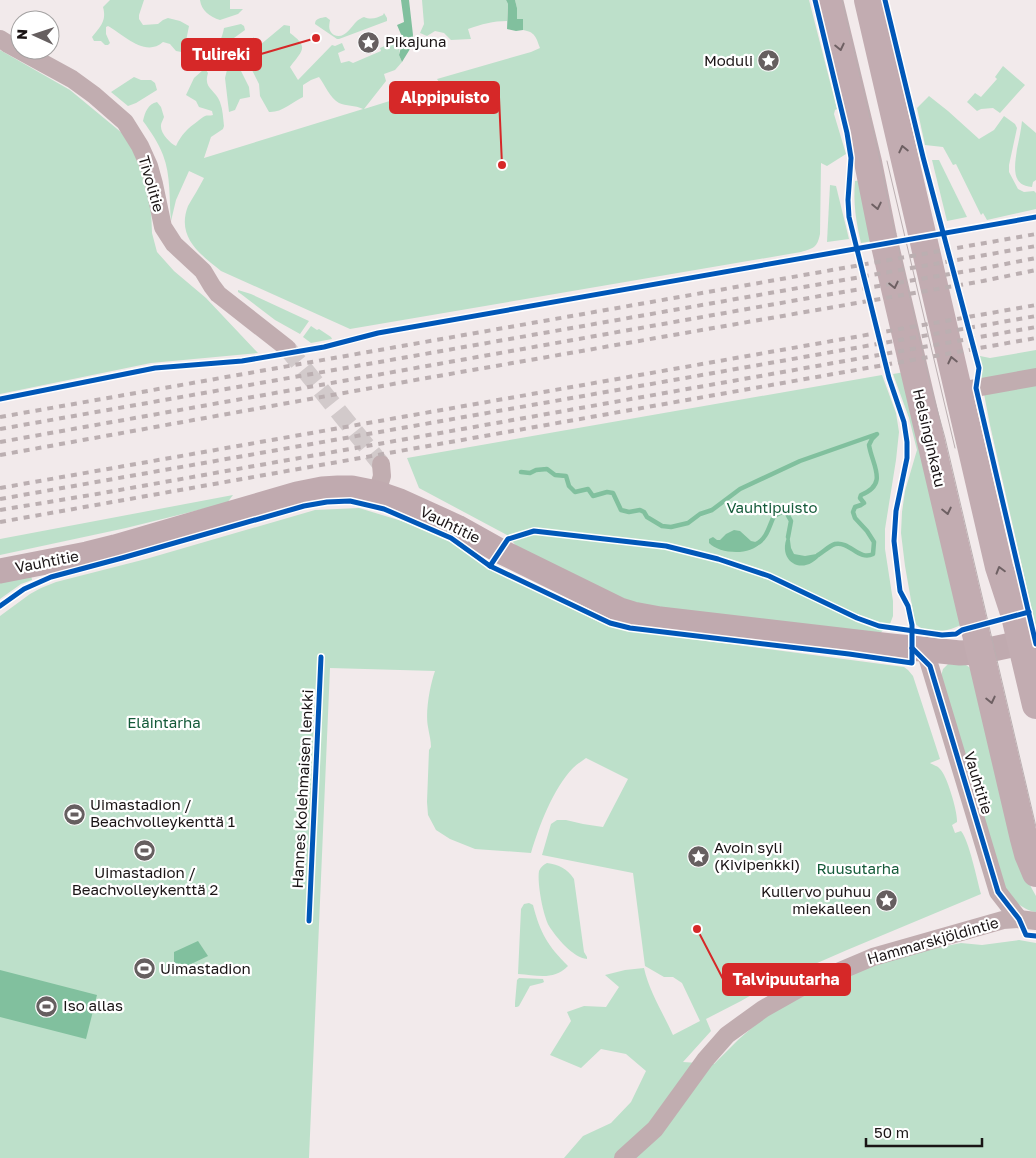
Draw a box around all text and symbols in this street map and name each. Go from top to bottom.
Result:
north arrow [10,10,60,60]
text: N [13,29,30,40]
place icon: Pikajuna [357,30,381,54]
place label: Pikajuna [385,32,446,50]
callout: Tulireki [182,39,261,70]
one-way arrow [834,43,845,52]
text: Tulireki [192,44,250,64]
place icon: Moduli [757,49,781,73]
place label: Moduli [704,51,753,69]
callout: Alppipuisto [390,82,499,113]
text: Alppipuisto [400,87,490,107]
one-way arrow [898,145,909,154]
street label: Tivolitie [135,153,169,214]
one-way arrow [871,201,881,210]
one-way arrow [888,280,899,289]
one-way arrow [947,356,958,365]
street label: Helsinginkatu [910,387,950,489]
park label: Vauhtipuisto [726,498,818,516]
street label: Vauhtitie [417,502,484,546]
one-way arrow [941,507,952,516]
street label: Vauhtitie [13,546,80,576]
one-way arrow [996,566,1006,574]
street label: Hannes Kolehmaisen lenkki [288,689,316,889]
one-way arrow [985,695,996,704]
park label: Eläintarha [127,713,201,731]
street label: Vauhtitie [961,749,997,816]
place label: Uimastadion / Beachvolleykenttä 1 [90,795,235,830]
sports icon: Uimastadion / Beachvolleykenttä 1 [62,802,86,826]
sports icon: Uimastadion / Beachvolleykenttä 2 [133,838,157,862]
place label: Avoin syli (Kivipenkki) [714,838,800,873]
place icon: Avoin syli (Kivipenkki) [686,845,710,869]
park label: Ruusutarha [816,859,900,877]
place label: Uimastadion / Beachvolleykenttä 2 [72,863,218,898]
place label: Kullervo puhuu miekalleen [761,882,871,917]
place icon: Kullervo puhuu miekalleen [875,889,899,913]
street label: Hammarskjöldintie [865,913,1001,967]
sports icon: Uimastadion [132,957,156,981]
place label: Uimastadion [160,959,251,977]
callout: Talvipuutarha [723,964,850,995]
text: Talvipuutarha [732,969,840,989]
sports icon: Iso allas [35,994,59,1018]
place label: Iso allas [63,996,123,1014]
scale bar [866,1116,982,1148]
text: 50 m [874,1123,909,1141]

